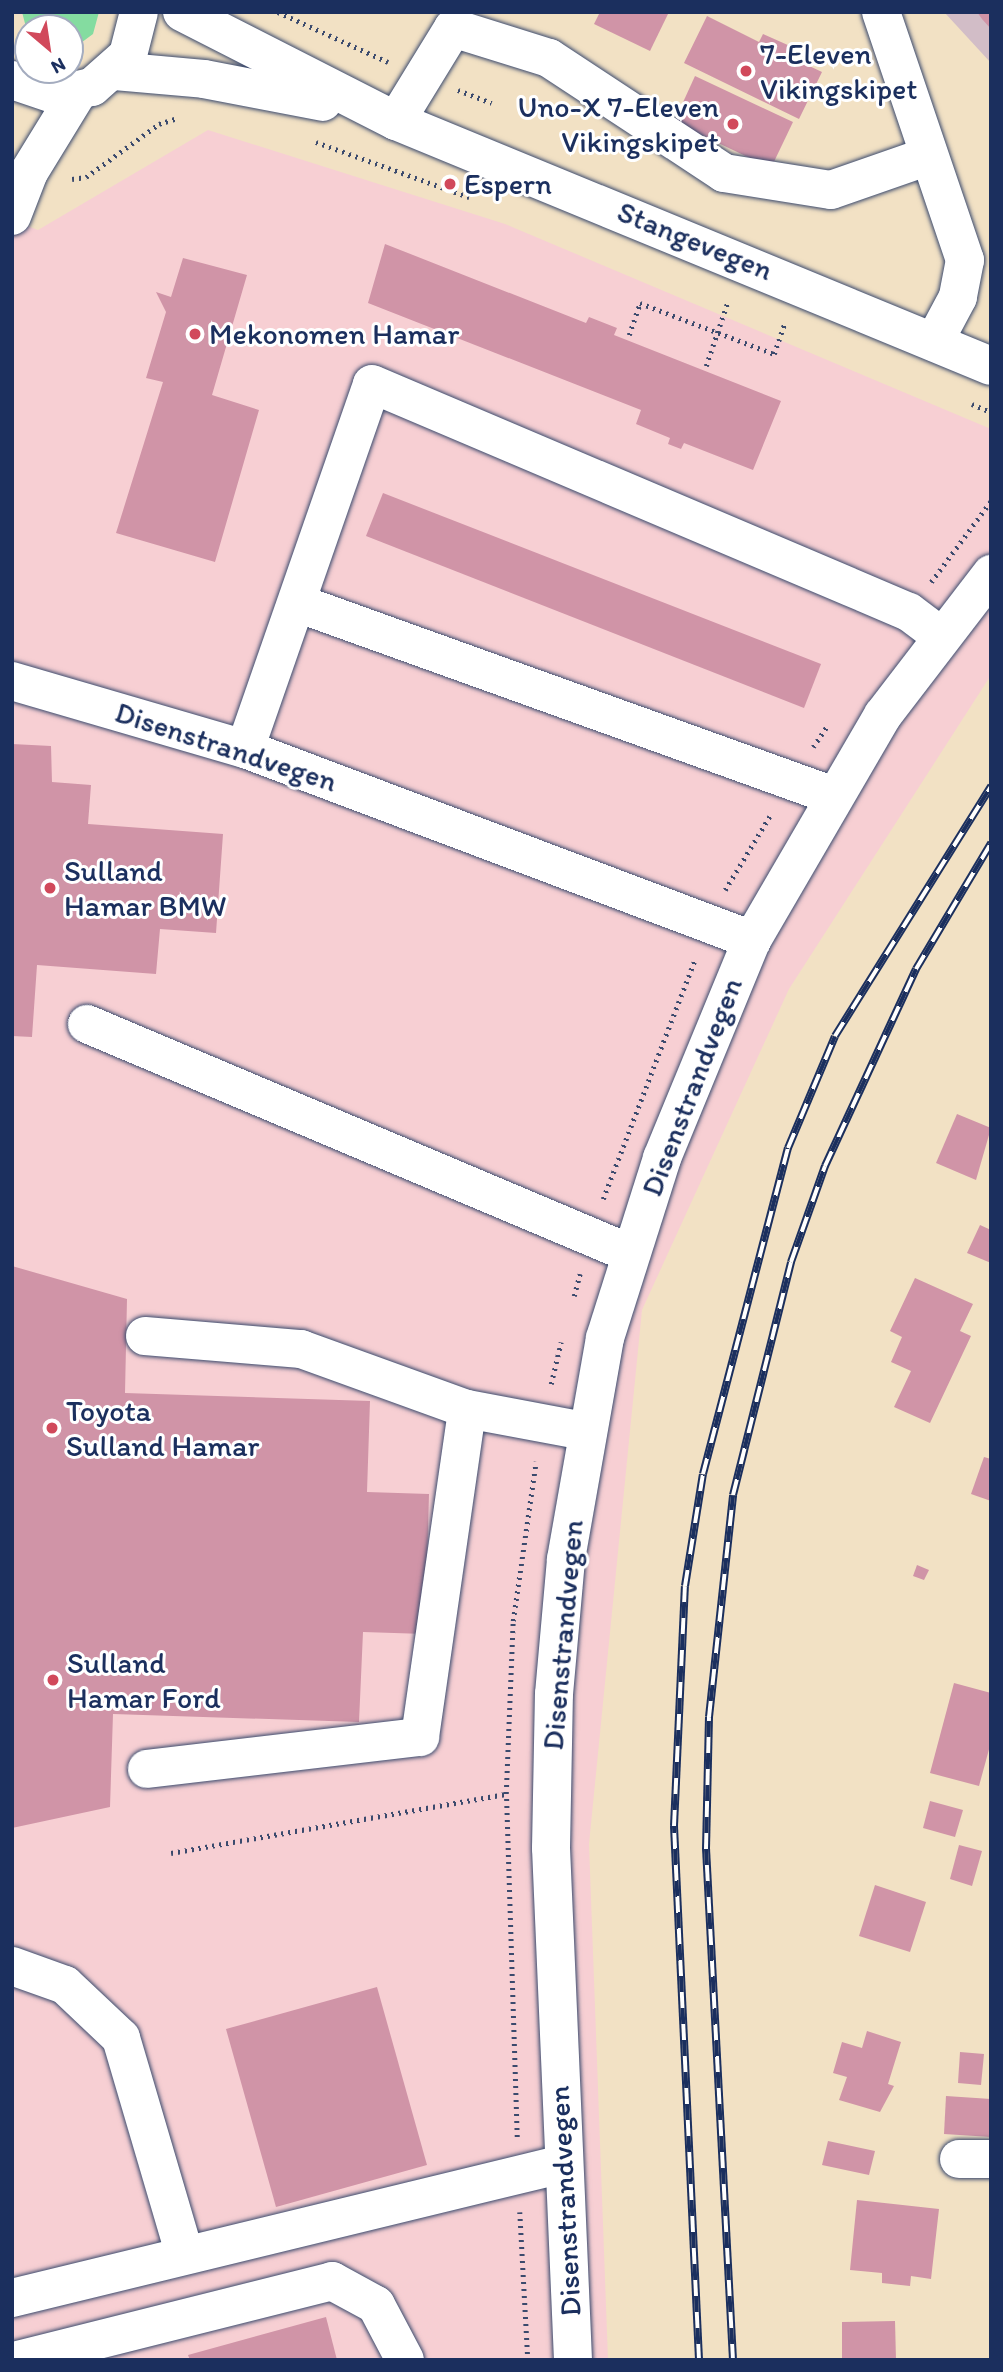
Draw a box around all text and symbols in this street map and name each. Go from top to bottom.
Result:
north arrow [14,14,84,84]
place label: 7-Eleven Vikingskipet [760,36,918,106]
text: N [47,53,70,79]
marker: 7-Eleven Vikingskipet [738,63,754,79]
place label: Uno-X 7-Eleven Vikingskipet [518,89,719,160]
marker: Uno-X 7-Eleven Vikingskipet [725,116,741,132]
place label: Espern [464,166,552,202]
marker: Espern [442,176,458,192]
street label: Stangevegen [612,194,778,288]
place label: Mekonomen Hamar [209,316,460,352]
marker: Mekonomen Hamar [187,326,203,342]
street label: Disenstrandvegen [111,694,341,800]
place label: Sulland Hamar BMW [64,853,228,923]
marker: Sulland Hamar BMW [42,880,58,896]
street label: Disenstrandvegen [634,973,750,1201]
place label: Toyota Sulland Hamar [66,1393,259,1464]
marker: Toyota Sulland Hamar [44,1420,60,1436]
street label: Disenstrandvegen [535,1518,591,1752]
place label: Sulland Hamar Ford [67,1645,219,1716]
marker: Sulland Hamar Ford [45,1672,61,1688]
street label: Disenstrandvegen [541,2085,589,2317]

